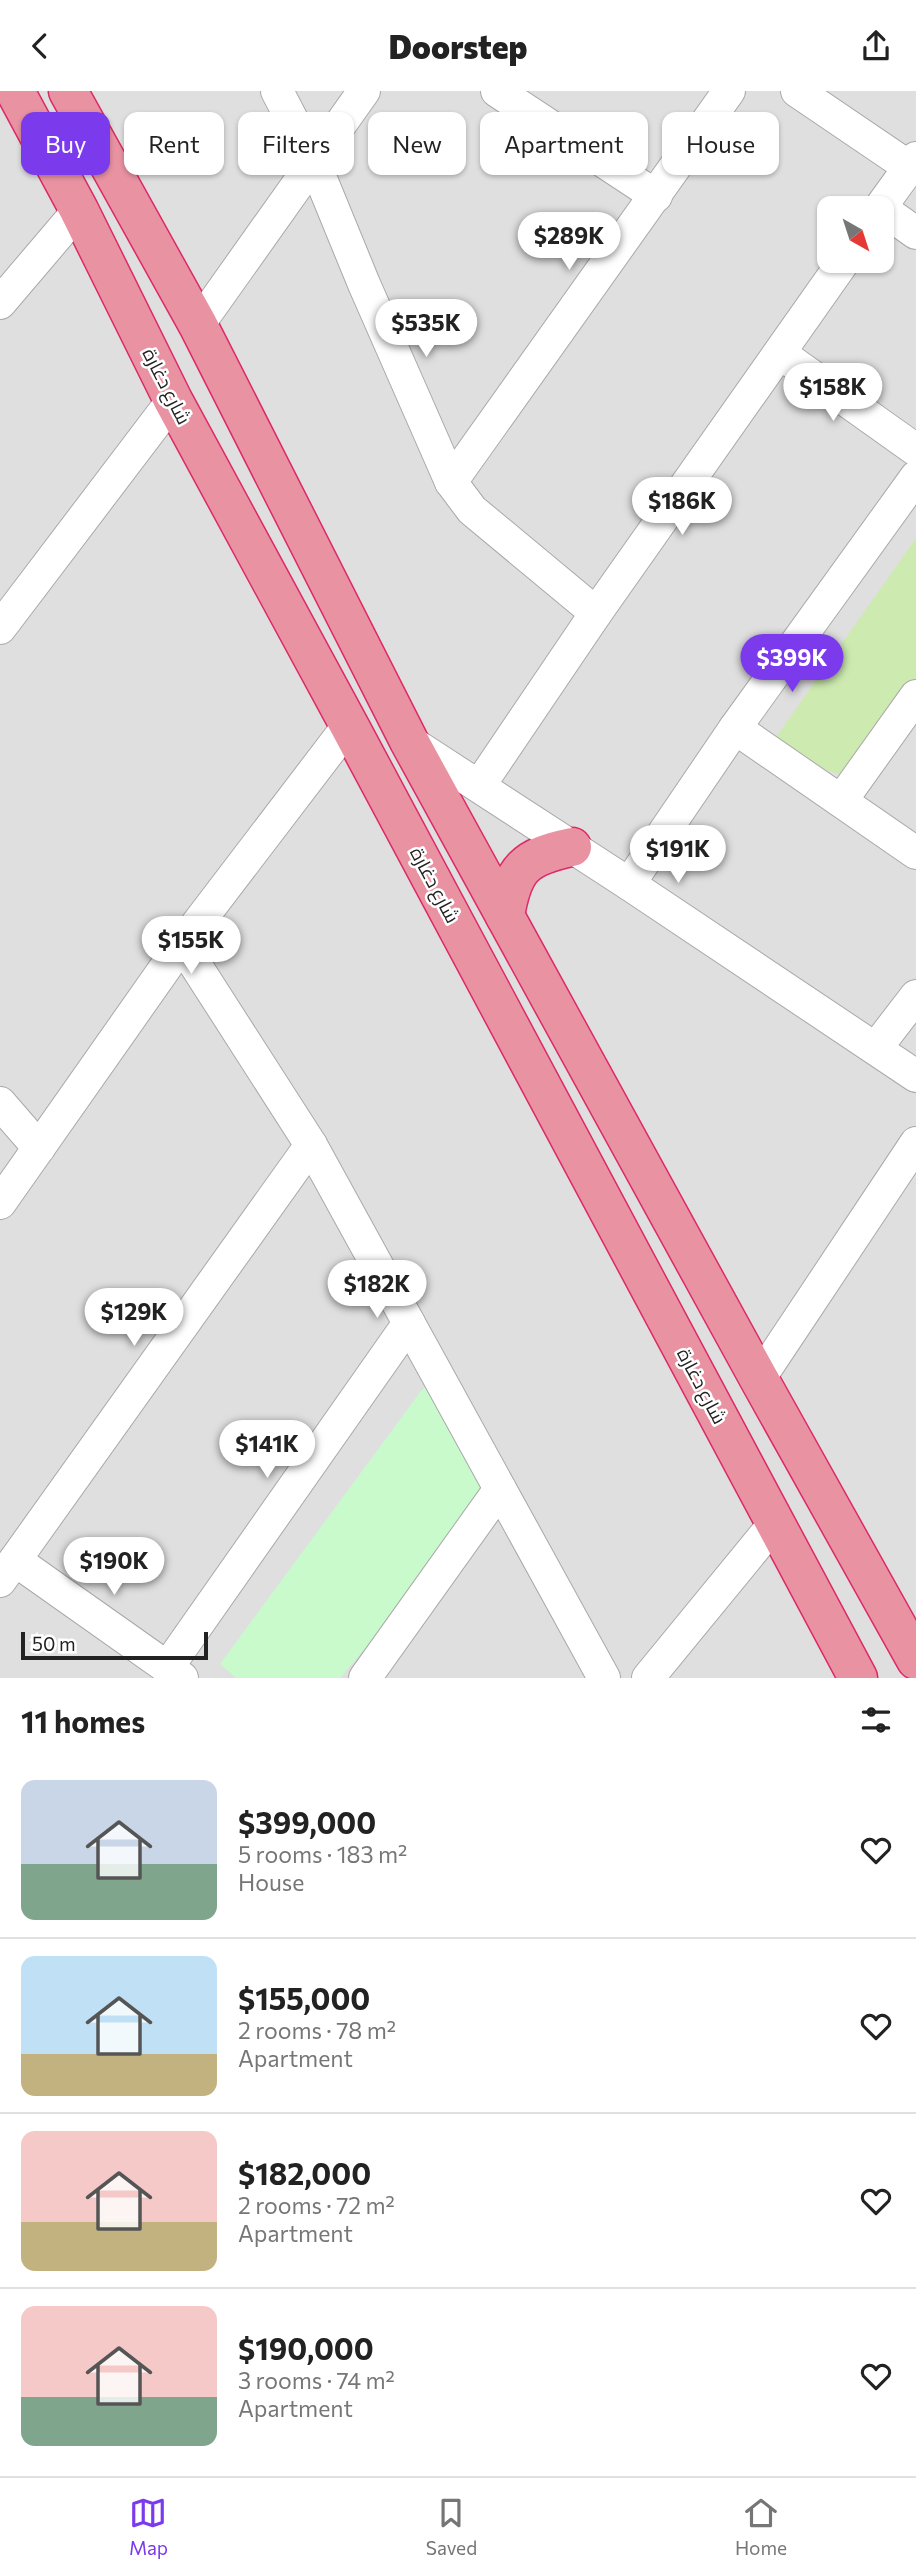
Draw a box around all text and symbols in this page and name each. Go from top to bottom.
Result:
text: Doorstep [388,26,528,66]
icon: back [21,27,59,65]
icon: share [857,27,895,65]
chip: Buy [21,112,110,175]
chip: Rent [124,112,224,175]
chip: Filters [238,112,354,175]
chip: New [368,112,466,175]
chip: Apartment [480,112,648,175]
chip: House [662,112,779,175]
north arrow [817,196,894,273]
map controls [817,196,894,273]
pin: $289K [520,213,618,272]
text: $289K [534,221,604,249]
pin: $535K [377,299,475,359]
text: $535K [391,308,461,336]
street label: شارع دغارة [136,344,196,429]
pin: $158K [784,363,882,423]
text: $158K [799,372,867,400]
pin: $186K [633,477,731,537]
text: $186K [648,486,716,514]
pin: $399K [743,635,841,694]
text: $399K [756,643,828,671]
pin: $191K [629,825,727,885]
text: $191K [646,834,710,862]
street label: شارع دغارة [403,843,465,928]
pin: $155K [142,917,240,976]
text: $155K [158,925,224,953]
pin: $182K [328,1261,426,1320]
text: $182K [344,1269,410,1297]
pin: $129K [85,1289,183,1348]
text: $129K [101,1297,167,1325]
street label: شارع دغارة [670,1344,732,1429]
pin: $141K [218,1421,316,1480]
text: $141K [235,1429,299,1457]
pin: $190K [65,1537,163,1597]
text: $190K [79,1546,149,1574]
scale bar [21,1629,208,1661]
text: 50 m [32,1632,76,1655]
icon: filters [857,1701,895,1739]
text: 11 homes [21,1702,145,1739]
text: $399,000 [238,1803,376,1840]
icon: home [77,1808,161,1892]
icon: heart [857,1831,895,1869]
text: 5 rooms · 183 m² [238,1840,407,1868]
text: House [238,1868,304,1896]
text: $155,000 [238,1979,370,2016]
icon: home [77,1984,161,2068]
icon: heart [857,2007,895,2045]
text: 2 rooms · 78 m² [238,2016,396,2044]
text: Apartment [238,2044,353,2072]
text: $182,000 [238,2154,371,2191]
icon: home [77,2159,161,2243]
icon: heart [857,2182,895,2220]
text: 2 rooms · 72 m² [238,2191,395,2219]
text: Apartment [238,2219,353,2247]
text: $190,000 [238,2329,374,2366]
icon: home [77,2334,161,2418]
icon: heart [857,2357,895,2395]
text: 3 rooms · 74 m² [238,2366,395,2394]
text: Apartment [238,2394,353,2422]
tab: Map [129,2494,168,2559]
tab: Saved [426,2494,477,2559]
tab: Home [735,2494,787,2559]

